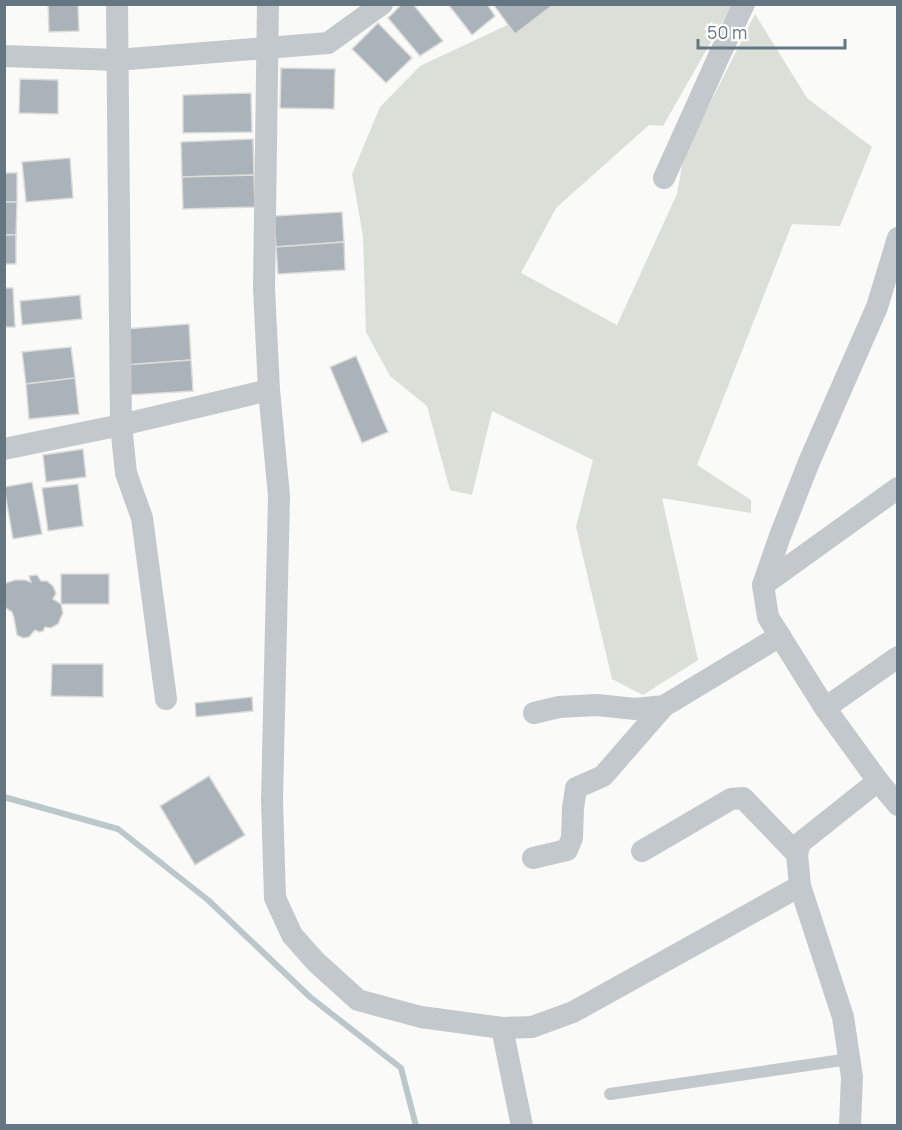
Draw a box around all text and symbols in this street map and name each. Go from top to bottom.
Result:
scale bar [698,12,845,50]
text: 50 m [707,20,747,44]

